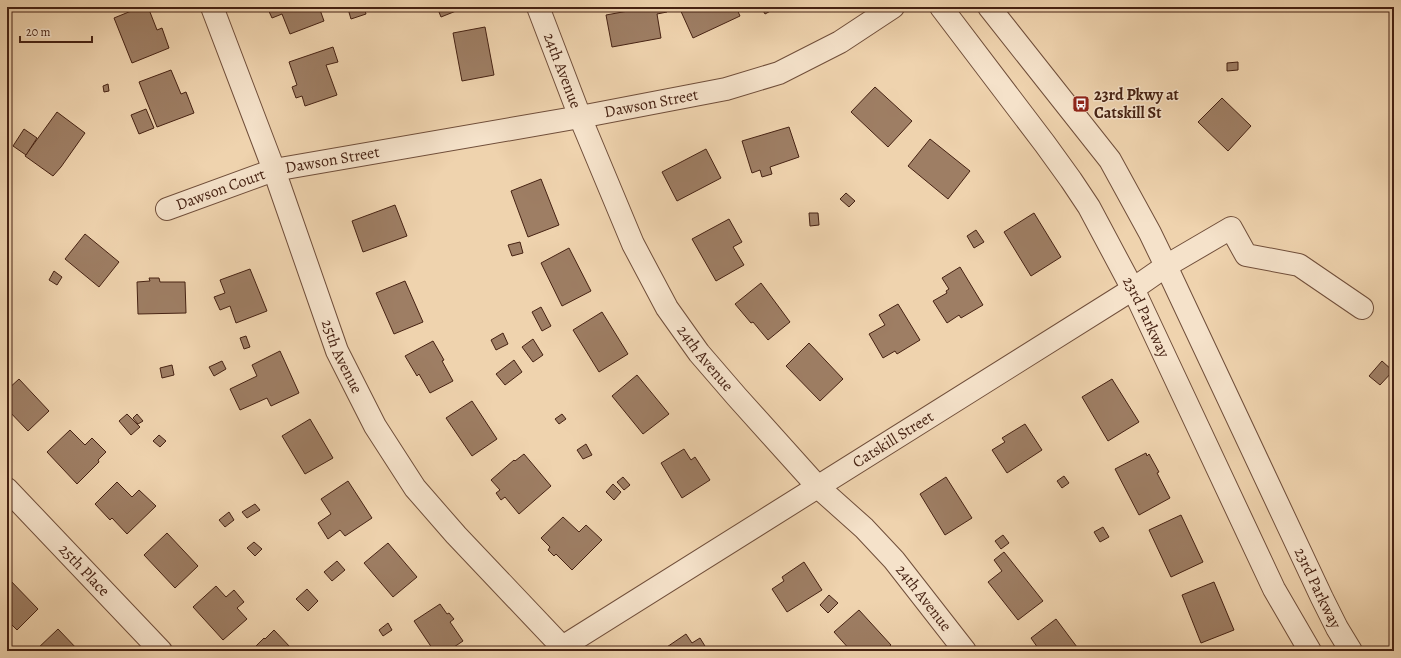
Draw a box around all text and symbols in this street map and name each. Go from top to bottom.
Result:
scale bar [20,18,92,44]
text: 20 m [26,24,50,40]
street label: 24th Avenue [538,29,587,112]
street label: Dawson Street [602,84,700,123]
place label: 23rd Pkwy at Catskill St [1094,84,1180,124]
bus stop icon: 23rd Pkwy at Catskill St [1071,94,1091,114]
street label: Dawson Street [283,141,381,179]
street label: Dawson Court [173,163,268,216]
street label: 23rd Parkway [1117,273,1175,362]
street label: 25th Avenue [316,317,368,397]
street label: 24th Avenue [672,321,739,396]
street label: Catskill Street [848,406,938,473]
street label: 25th Place [54,539,115,601]
street label: 23rd Parkway [1289,544,1347,633]
street label: 24th Avenue [891,560,957,636]

